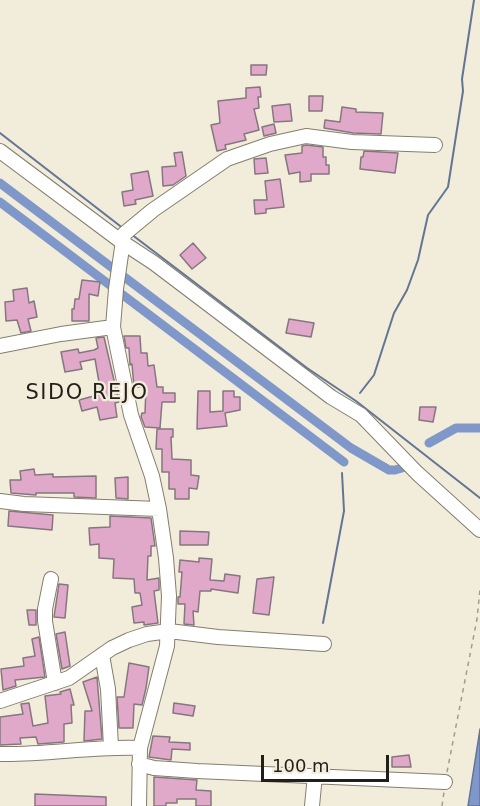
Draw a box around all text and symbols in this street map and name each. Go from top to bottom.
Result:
district label: SIDO REJO [26,381,148,407]
scale bar [264,743,392,781]
text: 100 m [272,755,330,776]

